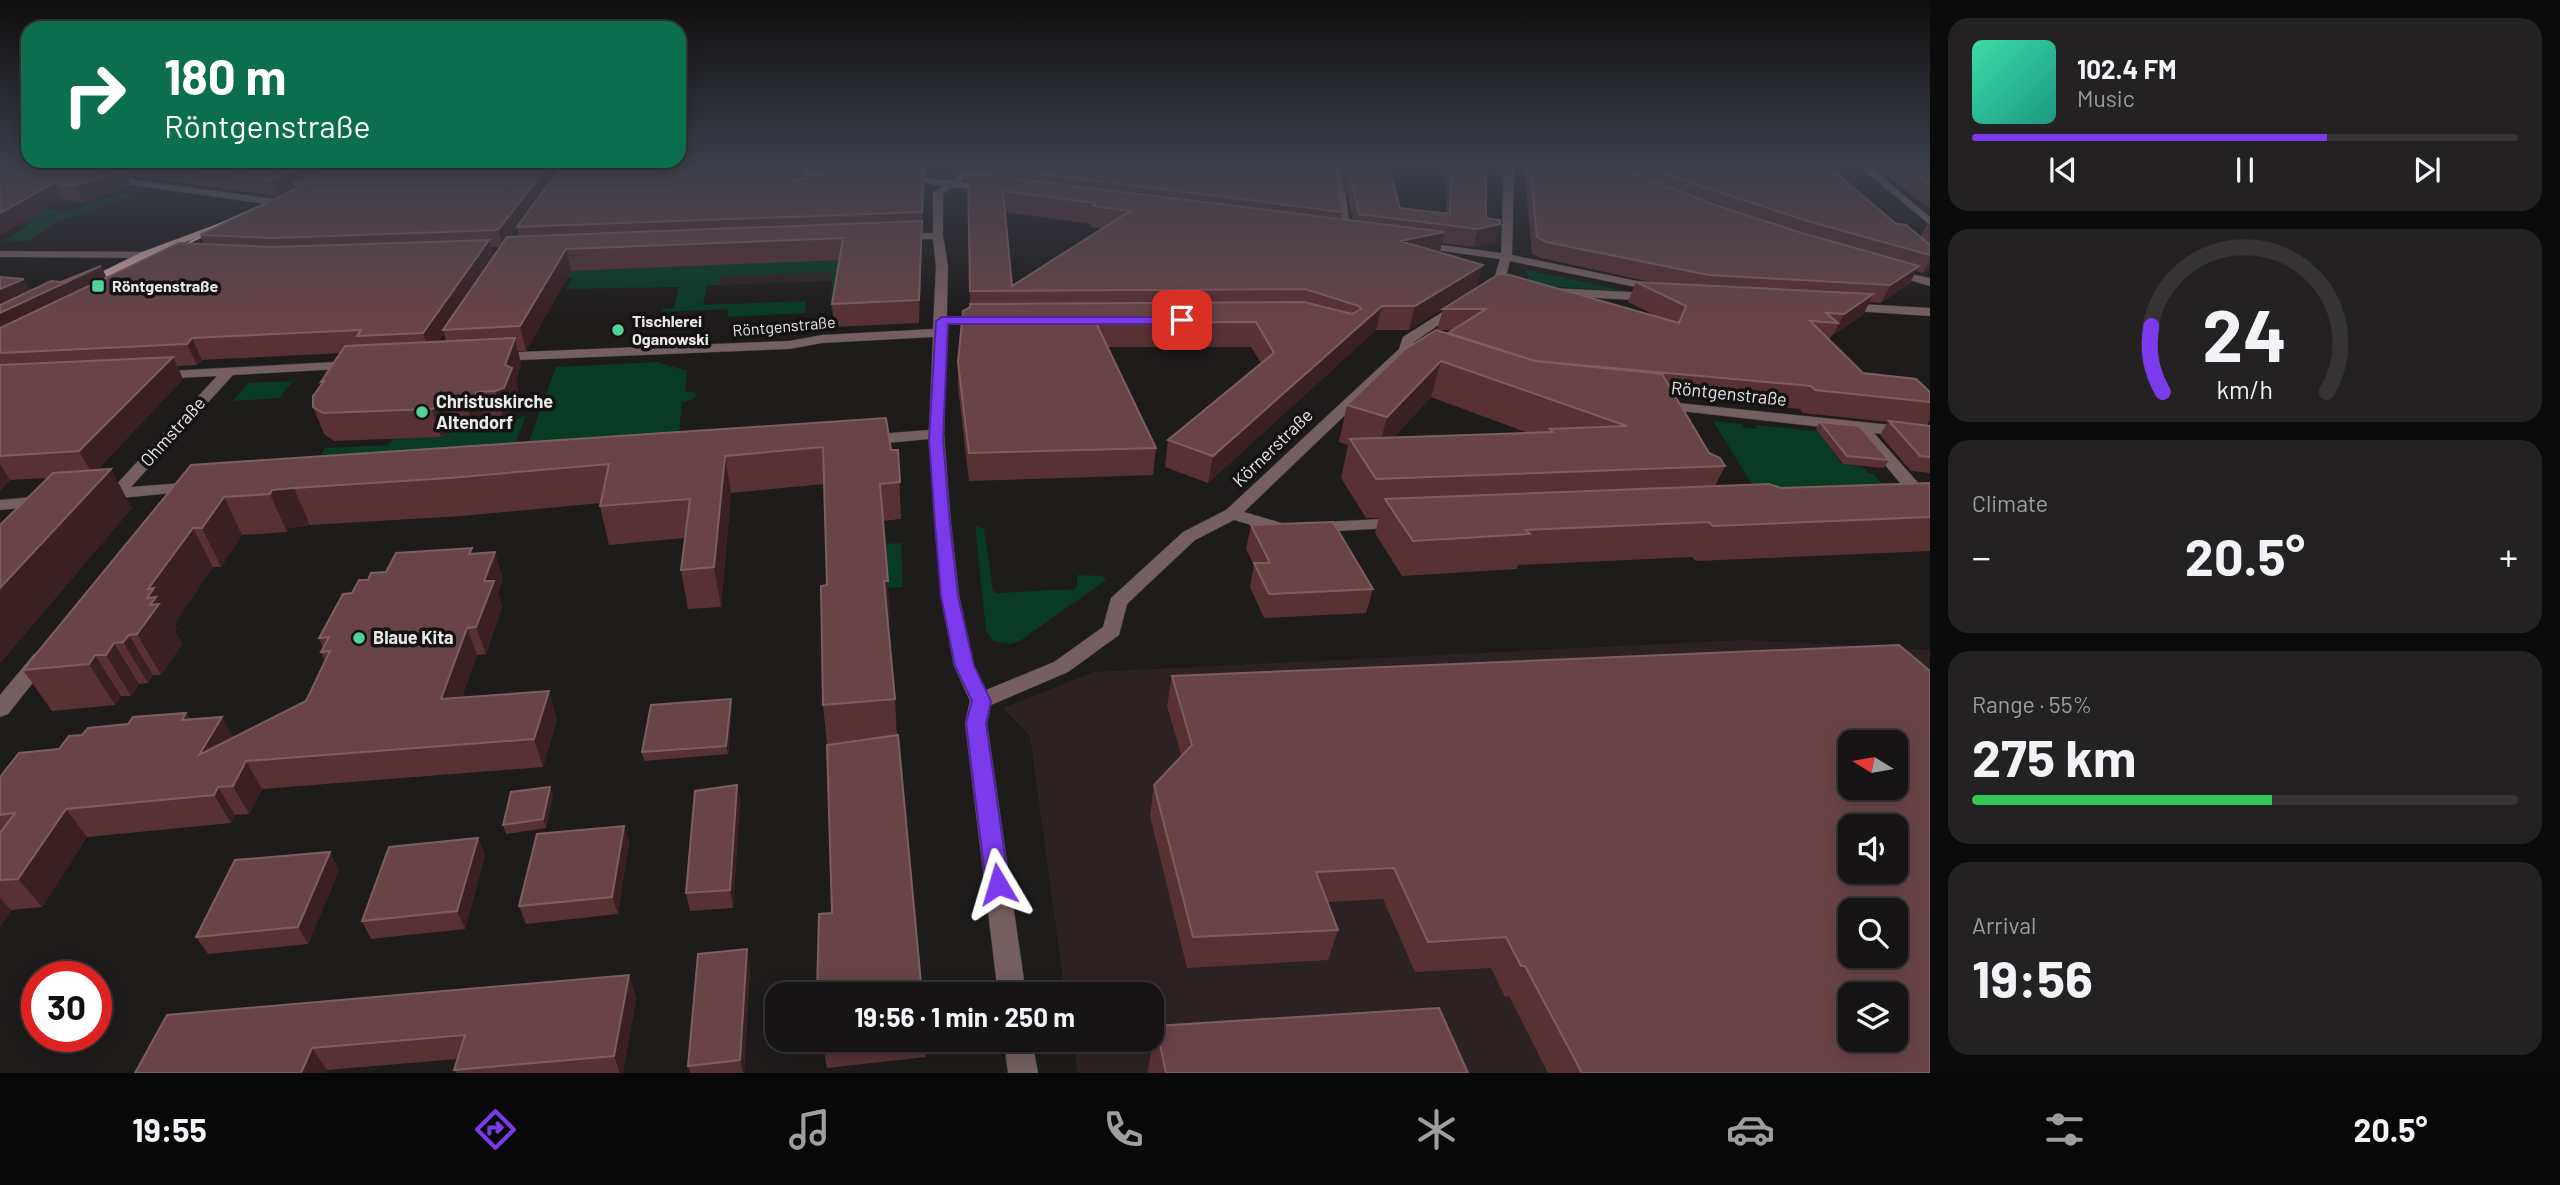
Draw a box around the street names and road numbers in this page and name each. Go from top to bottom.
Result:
street label: Röntgenstraße [732,312,836,339]
street label: Röntgenstraße [1670,376,1788,410]
street label: Ohmstraße [135,392,209,471]
street label: Körnerstraße [1228,404,1317,491]

